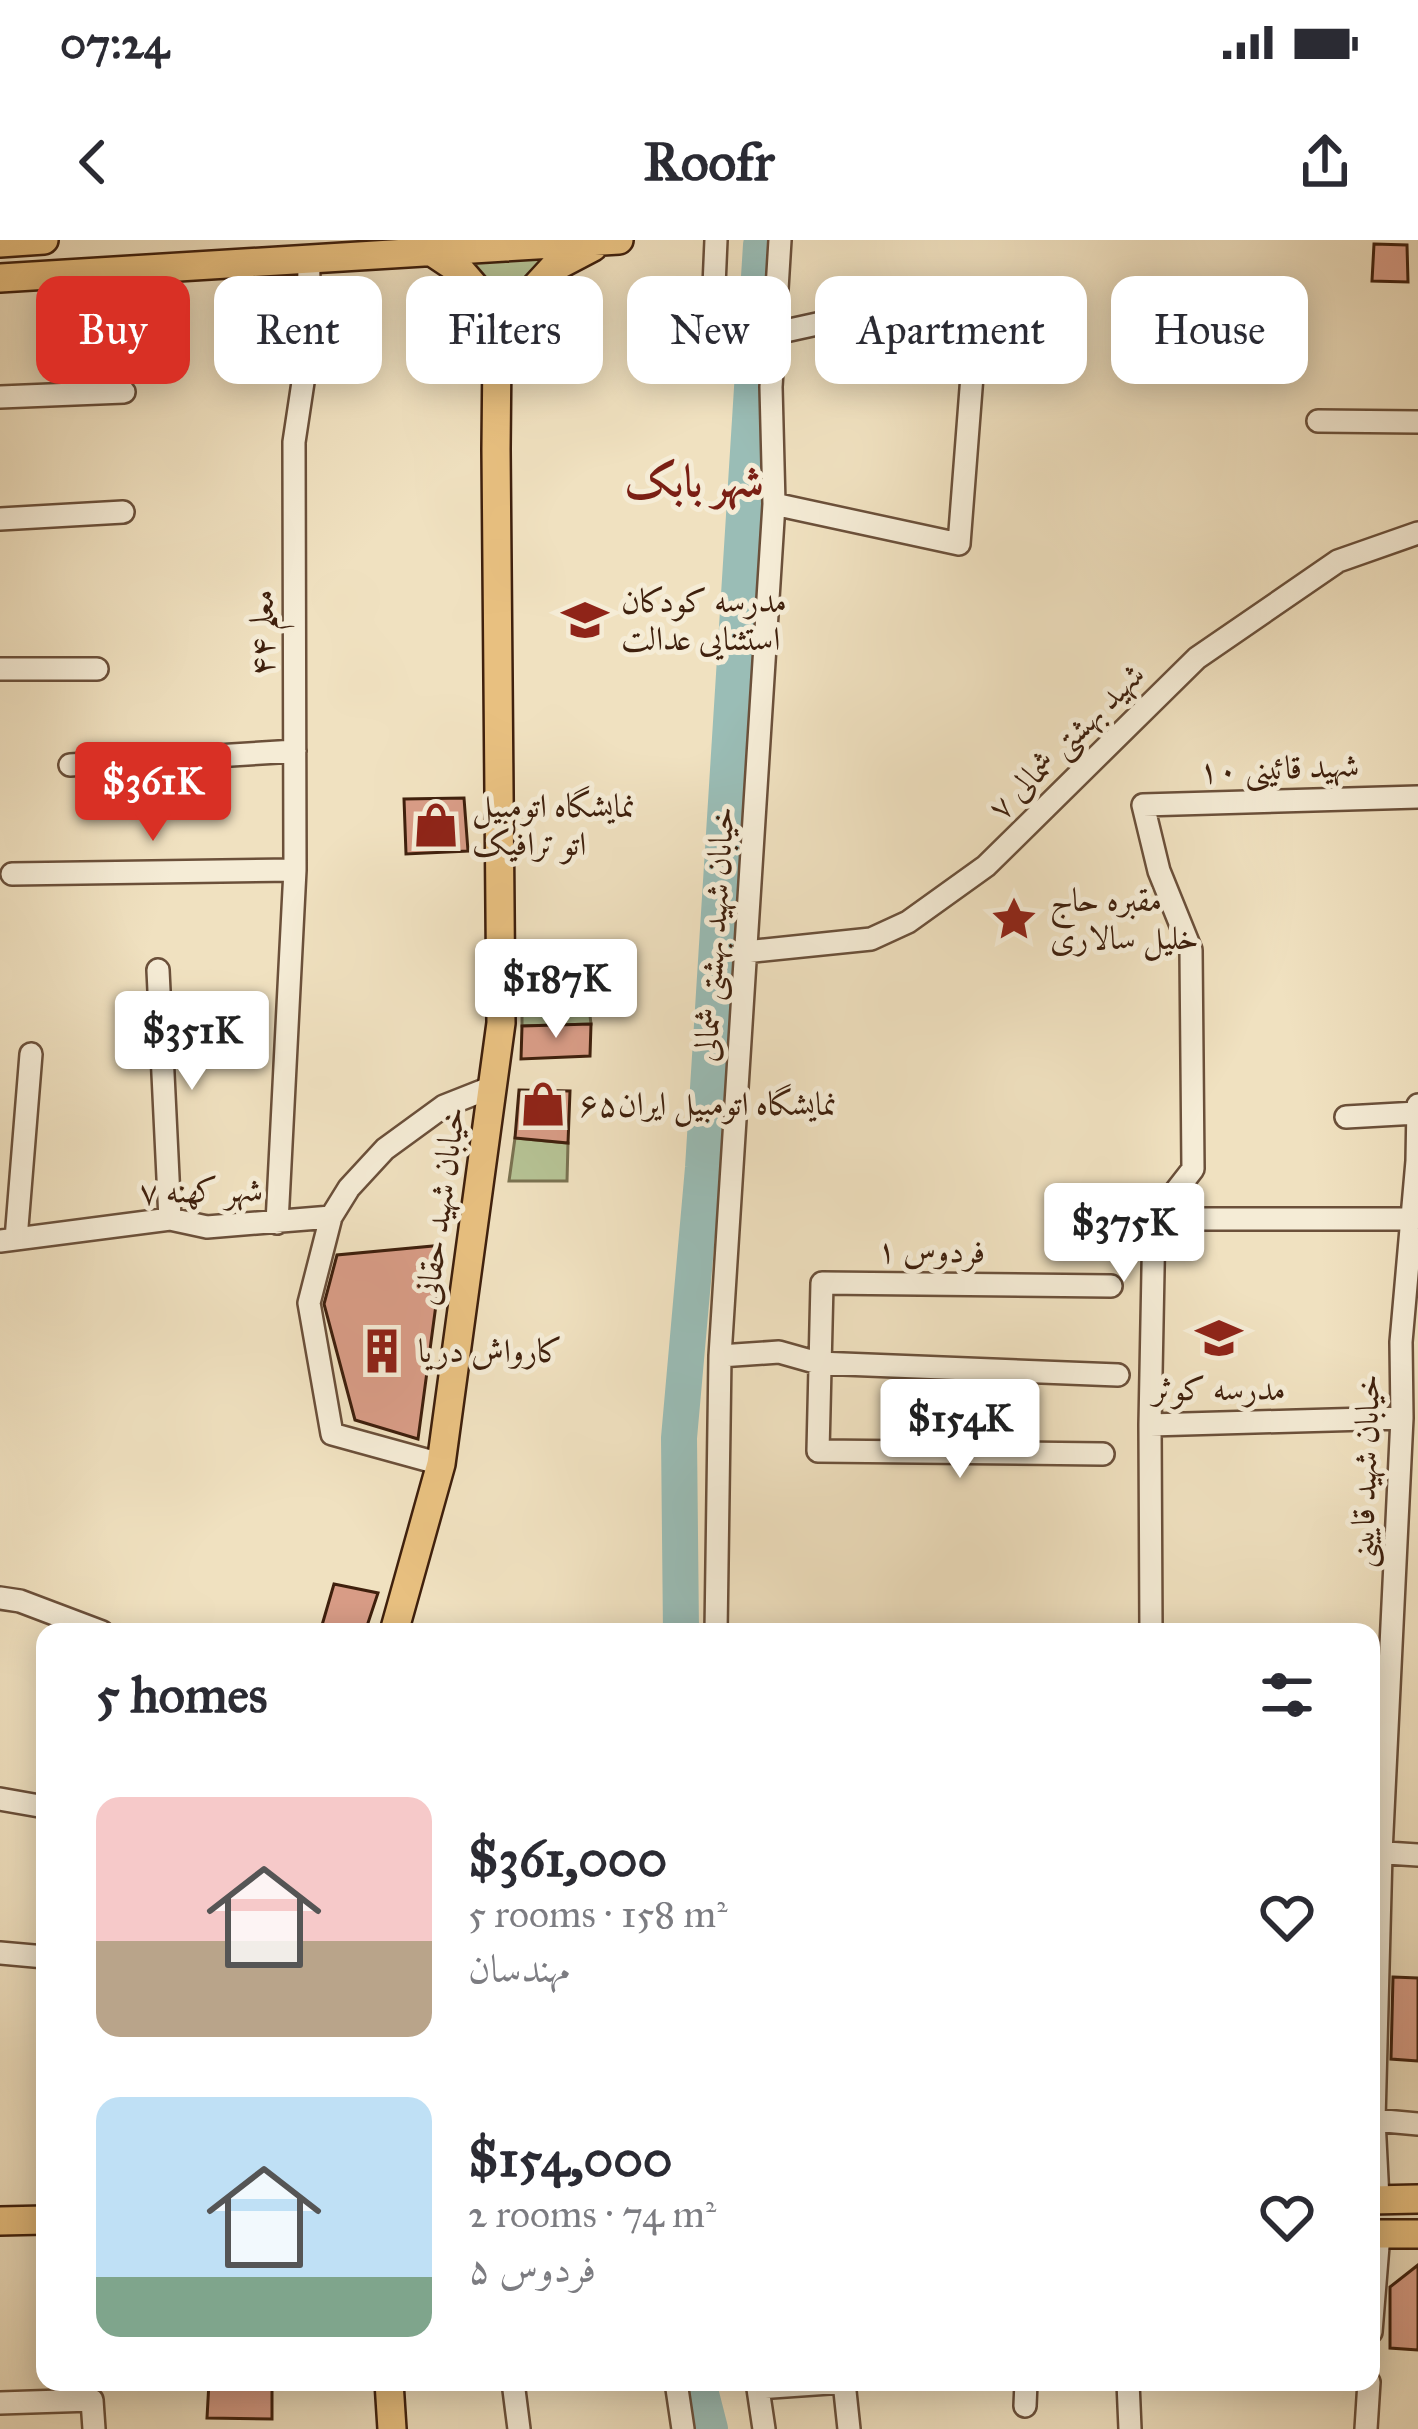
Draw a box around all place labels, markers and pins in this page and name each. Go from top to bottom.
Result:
place label: مدرسه کودکان استثنایی عدالت [621,581,787,661]
school or university icon: مدرسه کودکان استثنایی عدالت [560,595,610,645]
pin: $361K [69,742,237,844]
place label: نمایشگاه اتومبیل اتو ترافیک [472,785,635,865]
shop icon: نمایشگاه اتومبیل اتو ترافیک [411,800,461,850]
place label: مقبره حاج خلیل سالاری [1050,880,1199,961]
place icon: مقبره حاج خلیل سالاری [989,894,1039,944]
pin: $187K [472,939,640,1041]
pin: $351K [108,991,276,1093]
shop icon: نمایشگاه اتومبیل ایران۶۵ [518,1079,568,1129]
place label: نمایشگاه اتومبیل ایران۶۵ [579,1083,837,1127]
pin: $375K [1040,1183,1208,1285]
school or university icon: مدرسه کوثر [1194,1313,1244,1363]
building icon: کارواش دریا [357,1326,407,1376]
place label: کارواش دریا [418,1331,563,1371]
place label: مدرسه کوثر [1149,1369,1286,1410]
pin: $154K [876,1379,1044,1481]

